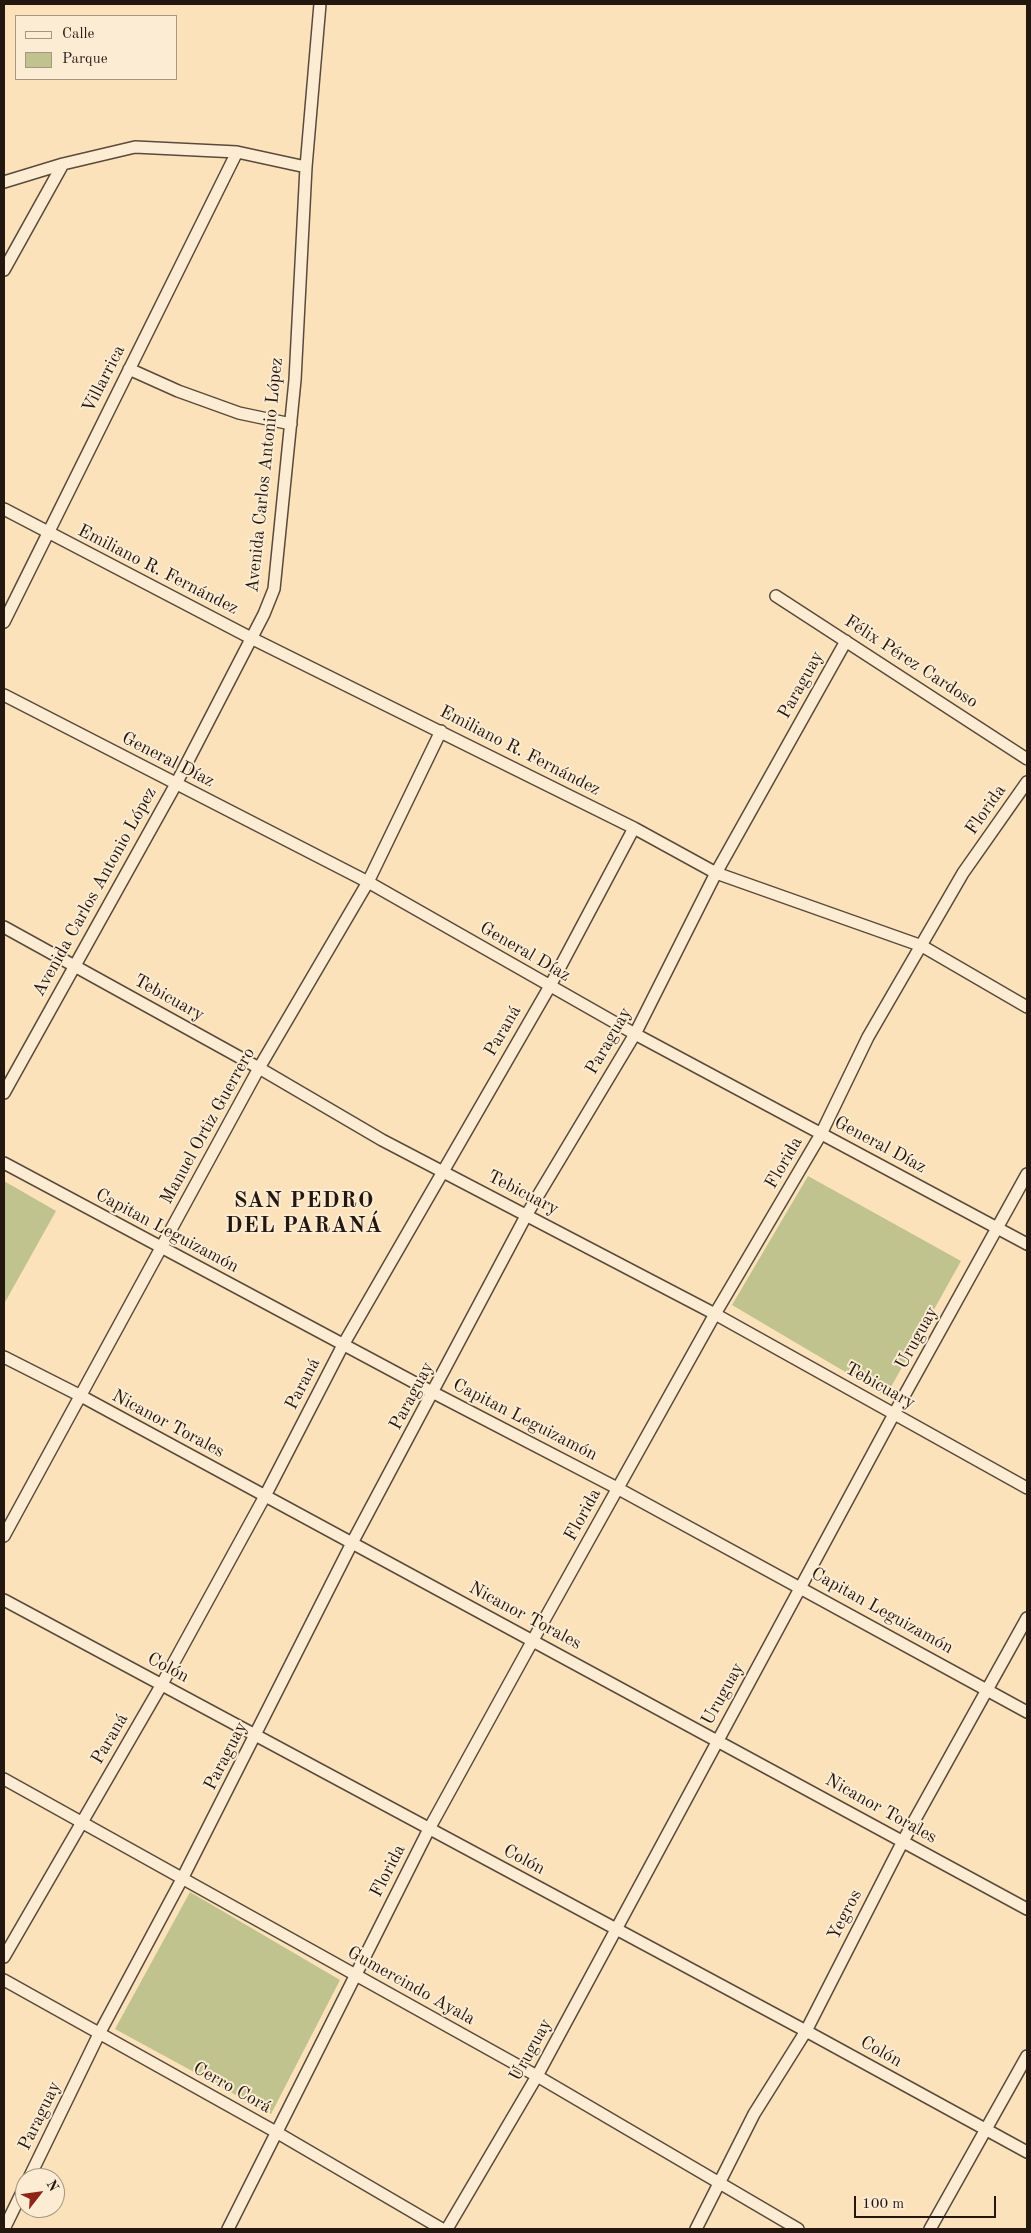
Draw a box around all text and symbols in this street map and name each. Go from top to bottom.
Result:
legend [15,15,178,80]
text: Calle [62,27,94,42]
text: Parque [62,52,108,67]
street label: Villarrica [78,342,130,416]
street label: Avenida Carlos Antonio López [242,356,288,594]
street label: Emiliano R. Fernández [74,520,242,620]
street label: Félix Pérez Cardoso [840,611,982,713]
street label: Paraguay [774,647,828,723]
street label: Emiliano R. Fernández [436,701,604,801]
street label: General Díaz [118,727,218,793]
street label: Florida [961,781,1011,839]
street label: Avenida Carlos Antonio López [28,783,162,1001]
street label: General Díaz [476,917,574,987]
street label: Tebicuary [130,970,208,1026]
street label: Paraná [480,1002,526,1060]
street label: Paraguay [581,1004,637,1078]
street label: Manuel Ortiz Guerrero [156,1044,260,1208]
street label: General Díaz [830,1112,930,1178]
street label: Florida [761,1133,807,1193]
street label: Tebicuary [484,1166,562,1220]
street label: Capitan Leguizamón [92,1184,242,1278]
district label: SAN PEDRO DEL PARANÁ [224,1188,384,1240]
street label: Uruguay [891,1303,943,1373]
street label: Paraná [281,1354,325,1414]
street label: Paraguay [385,1358,439,1434]
street label: Tebicuary [841,1358,919,1414]
street label: Capitan Leguizamón [449,1374,601,1466]
street label: Nicanor Torales [108,1385,228,1463]
street label: Florida [560,1485,606,1545]
street label: Capitan Leguizamón [807,1563,957,1659]
street label: Nicanor Torales [465,1577,585,1655]
street label: Colón [143,1648,193,1688]
street label: Uruguay [697,1659,749,1729]
street label: Paraná [87,1710,133,1768]
street label: Paraguay [200,1718,252,1794]
street label: Nicanor Torales [821,1769,941,1849]
street label: Colón [499,1840,549,1880]
street label: Florida [366,1841,410,1901]
street label: Yegros [823,1886,867,1944]
street label: Gumercindo Ayala [343,1942,479,2030]
street label: Uruguay [505,2015,557,2085]
street label: Colón [856,2032,906,2072]
street label: Cerro Corá [189,2058,275,2118]
street label: Paraguay [14,2078,66,2154]
north arrow [15,2168,65,2218]
text: N [43,2178,61,2194]
scale bar [856,2186,998,2218]
text: 100 m [862,2197,904,2212]

